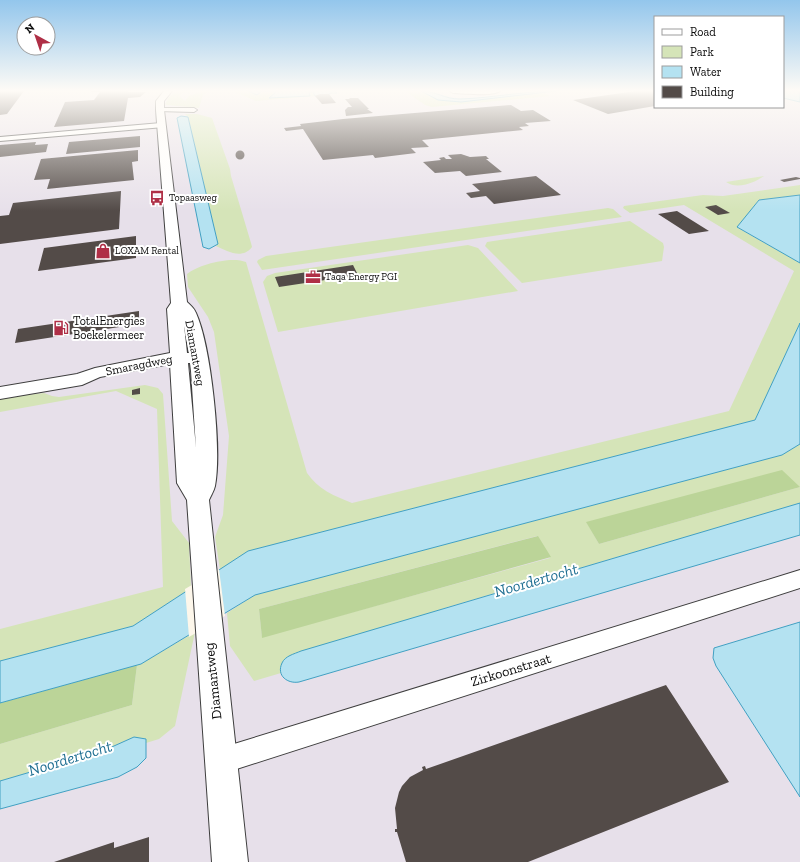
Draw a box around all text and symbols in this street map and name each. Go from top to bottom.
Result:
north arrow [16,16,56,56]
legend [654,16,784,108]
text: N [23,21,38,36]
text: Road [690,25,716,39]
text: Park [690,45,715,59]
text: Water [690,65,722,79]
text: Building [690,85,734,99]
bus stop icon: Topaasweg [148,189,166,207]
place label: Topaasweg [169,192,217,204]
shop icon: LOXAM Rental [94,242,112,260]
place label: LOXAM Rental [115,245,179,257]
office icon: Taqa Energy PGI [304,268,322,286]
place label: Taqa Energy PGI [325,271,397,283]
place label: TotalEnergies Boekelermeer [73,314,145,342]
fuel station icon: TotalEnergies Boekelermeer [52,319,70,337]
street label: Diamantweg [182,319,208,387]
street label: Smaragdweg [104,352,174,378]
water label: Noordertocht [492,559,581,601]
street label: Diamantweg [200,641,226,720]
street label: Zirkoonstraat [469,649,554,690]
water label: Noordertocht [26,736,115,780]

